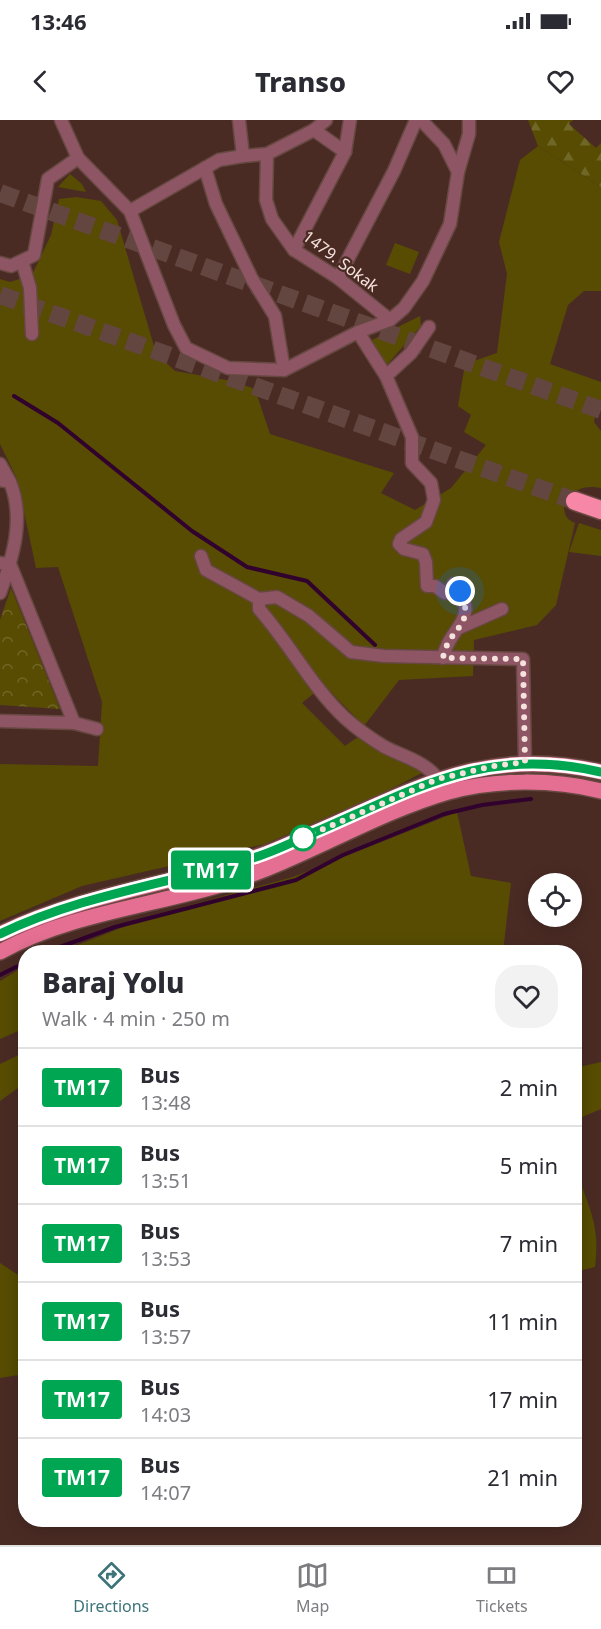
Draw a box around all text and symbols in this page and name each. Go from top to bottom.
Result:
text: 13:46 [30,6,87,36]
text: Transo [255,63,346,100]
icon: back [24,65,57,98]
icon: heart [544,65,577,98]
street label: 1479. Sokak [299,225,384,297]
your location [445,576,475,606]
unlabelled marker [290,825,316,851]
line badge: TM17 [169,850,253,890]
text: TM17 [183,856,239,884]
map controls [528,873,582,927]
button: locate [528,873,582,927]
text: Baraj Yolu [42,963,184,1001]
button: heart [495,965,558,1028]
text: Walk · 4 min · 250 m [42,1005,230,1032]
text: Bus [140,1059,180,1089]
text: 2 min [500,1072,558,1102]
text: TM17 [54,1073,110,1101]
text: 13:48 [140,1089,191,1116]
text: Bus [140,1137,180,1167]
text: 5 min [500,1150,558,1180]
text: TM17 [54,1151,110,1179]
text: 13:51 [140,1167,191,1194]
text: Bus [140,1215,180,1245]
text: 7 min [500,1228,558,1258]
text: TM17 [54,1229,110,1257]
text: 13:53 [140,1245,191,1272]
text: Bus [140,1293,180,1323]
text: 11 min [487,1306,558,1336]
text: TM17 [54,1307,110,1335]
text: 13:57 [140,1323,191,1350]
text: Bus [140,1371,180,1401]
text: 17 min [487,1384,558,1414]
text: TM17 [54,1385,110,1413]
text: 14:03 [140,1401,191,1428]
text: Bus [140,1449,180,1479]
text: 21 min [487,1462,558,1492]
text: TM17 [54,1463,110,1491]
text: 14:07 [140,1479,191,1506]
tab: Directions [73,1559,149,1617]
tab: Map [296,1559,329,1617]
tab: Tickets [476,1559,528,1617]

